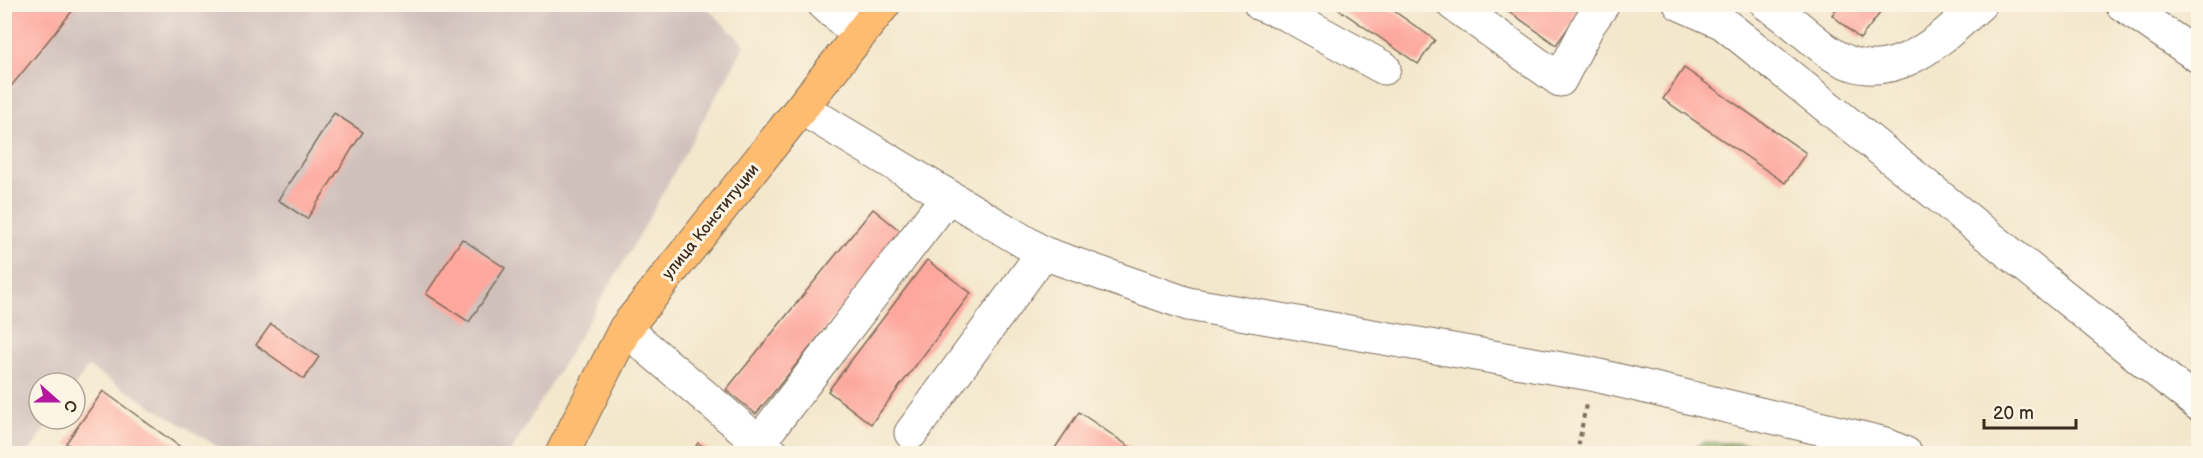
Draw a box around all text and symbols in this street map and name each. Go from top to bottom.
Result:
street label: улица Конституции [659,161,763,283]
north arrow [27,371,87,431]
scale bar [1984,392,2076,430]
text: С [59,397,80,414]
text: 20 m [1993,403,2034,424]

